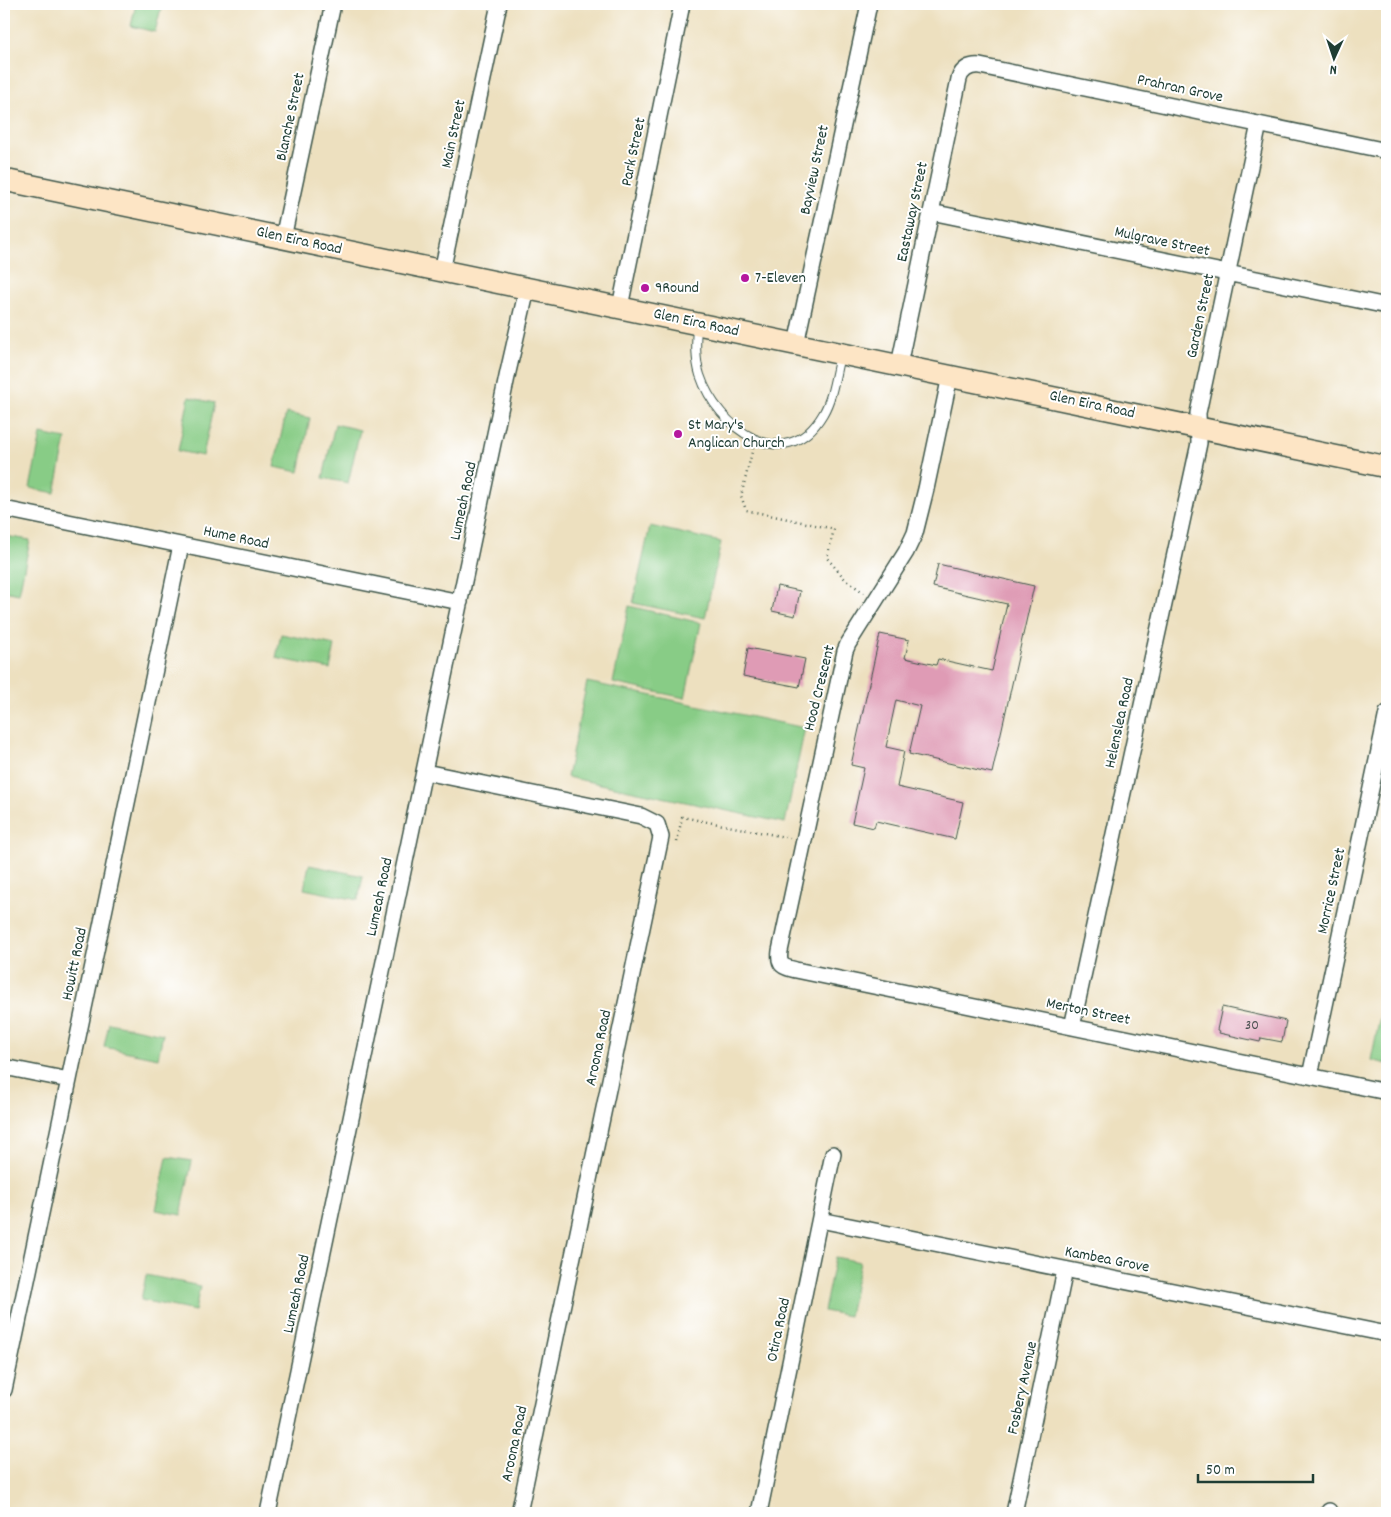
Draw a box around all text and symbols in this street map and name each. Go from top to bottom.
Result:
north arrow [1308,32,1358,82]
text: N [1329,59,1337,79]
street label: Prahran Grove [1135,69,1225,109]
street label: Blanche Street [270,71,312,163]
street label: Main Street [436,97,473,171]
street label: Park Street [615,115,653,189]
street label: Bayview Street [794,123,836,217]
street label: Eastaway Street [891,160,935,264]
street label: Glen Eira Road [254,221,344,261]
street label: Mulgrave Street [1112,221,1212,263]
place label: 7-Eleven [755,267,806,290]
street label: Garden Street [1181,271,1221,360]
marker: 7-Eleven [739,272,751,284]
place label: 9Round [655,277,699,300]
marker: 9Round [639,282,651,294]
street label: Glen Eira Road [651,303,741,343]
street label: Glen Eira Road [1047,385,1137,425]
place label: St Mary's Anglican Church [688,414,785,455]
marker: St Mary's Anglican Church [672,428,684,440]
street label: Lumeah Road [444,460,484,542]
street label: Hume Road [201,520,271,556]
street label: Hood Crescent [798,642,842,733]
street label: Helenslea Road [1099,676,1141,770]
street label: Morrice Street [1312,846,1352,936]
street label: Lumeah Road [360,856,400,938]
street label: Howitt Road [56,925,94,1003]
street label: Merton Street [1044,992,1132,1032]
street label: Aroona Road [580,1008,618,1088]
house number: 30 [1245,1016,1259,1036]
street label: Kambea Grove [1063,1241,1151,1279]
street label: Lumeah Road [277,1253,317,1335]
street label: Otira Road [761,1296,797,1364]
street label: Fosbery Avenue [1002,1339,1044,1437]
street label: Aroona Road [496,1404,534,1484]
scale bar [1198,1452,1314,1484]
text: 50 m [1206,1460,1235,1482]

